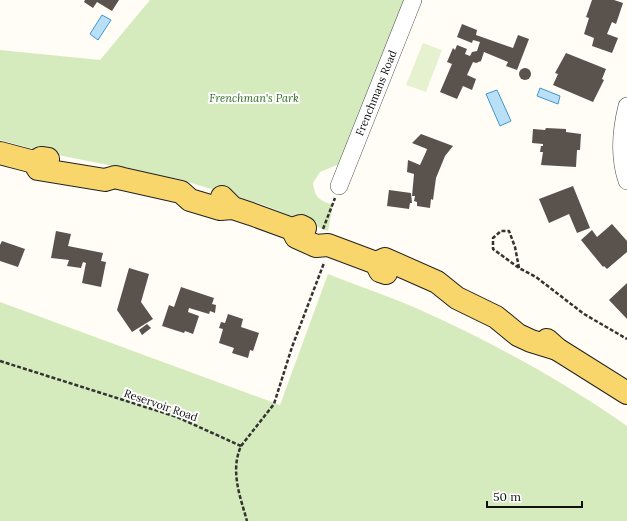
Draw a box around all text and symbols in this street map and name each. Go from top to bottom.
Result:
street label: Frenchmans Road [352,48,400,138]
park label: Frenchman's Park [209,91,299,105]
street label: Reservoir Road [122,386,200,424]
scale bar [487,483,582,509]
text: 50 m [493,489,521,504]

